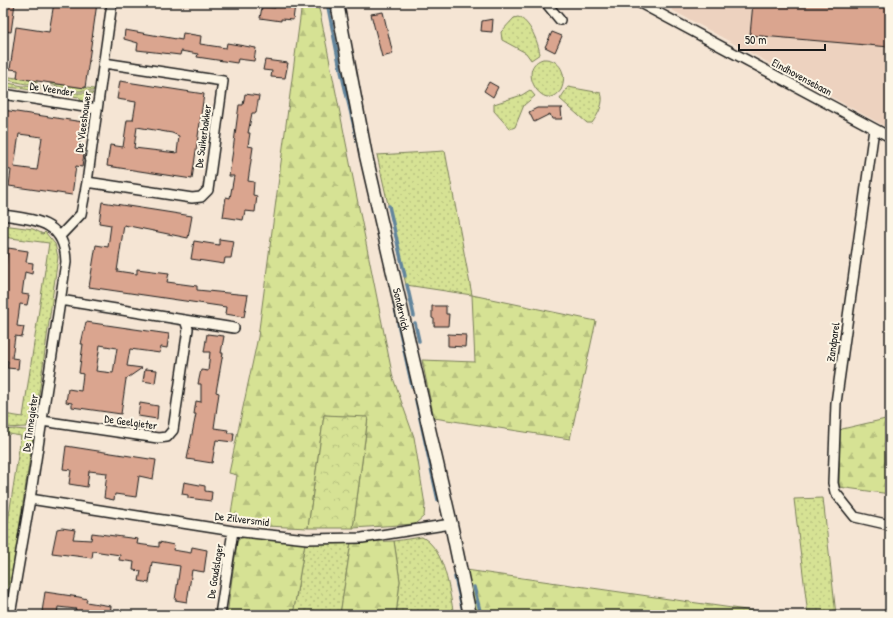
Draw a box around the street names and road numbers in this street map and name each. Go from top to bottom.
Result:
street label: Eindhovensebaan [770,55,835,99]
street label: De Veender [29,79,76,100]
street label: De Vleeshouwer [72,90,94,153]
street label: De Suikerbakker [192,103,214,169]
street label: Sondervick [390,287,413,332]
street label: Zandparel [823,321,843,363]
street label: De Tinnegieter [19,392,41,453]
street label: De Geelgieter [104,411,159,433]
street label: De Zilversmid [214,509,271,529]
street label: De Goudslager [204,542,226,600]

